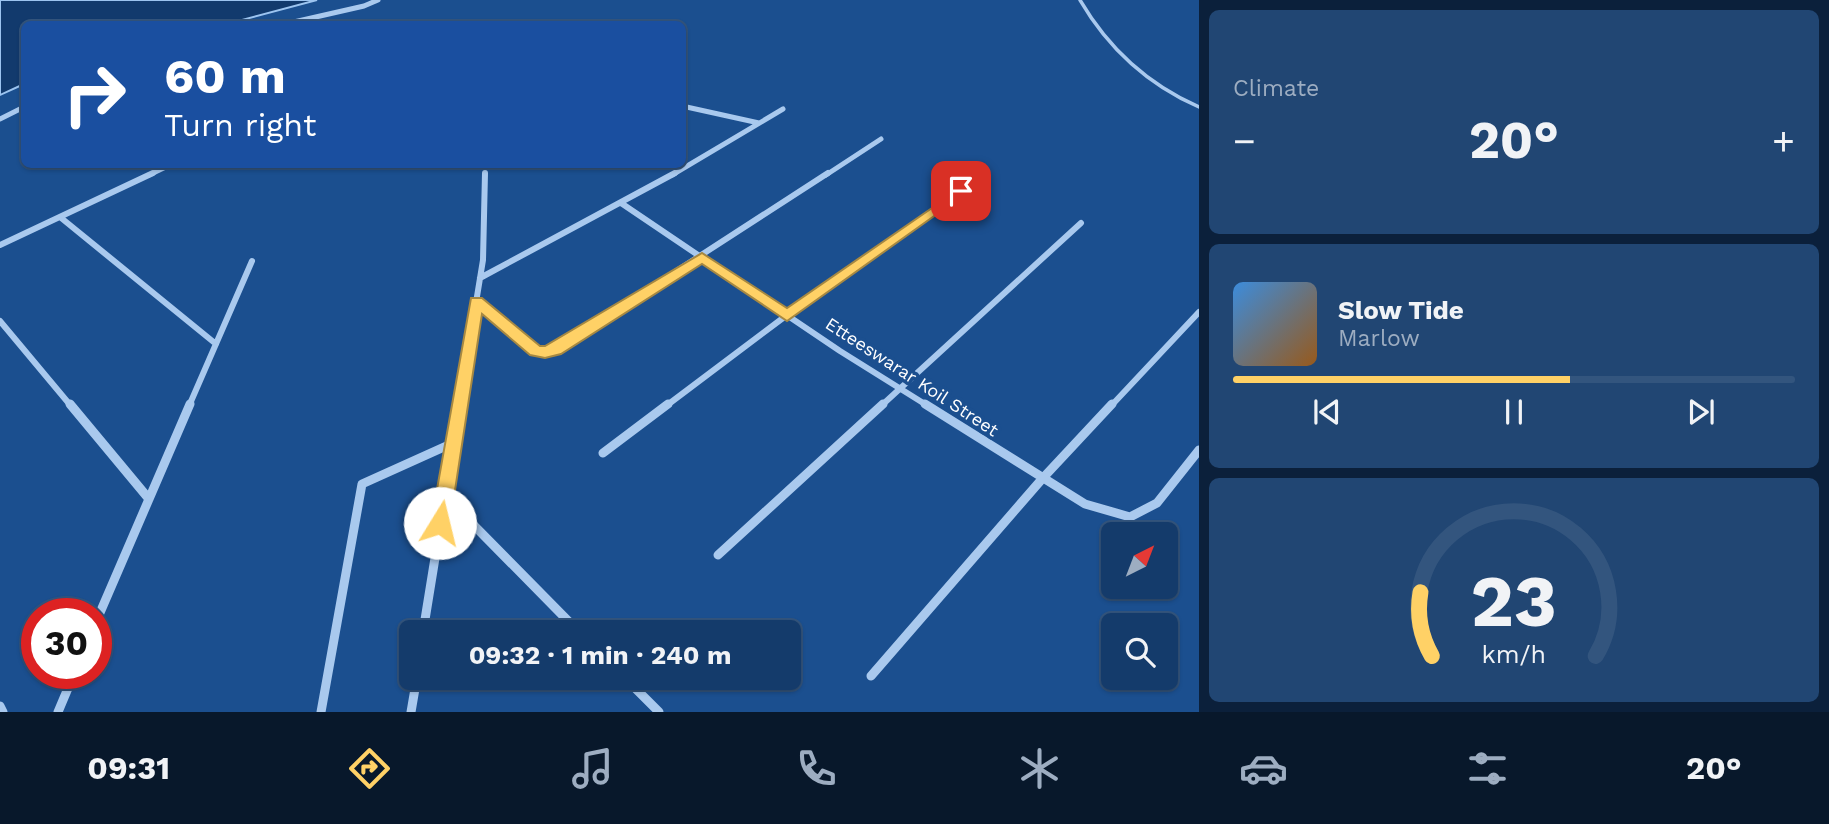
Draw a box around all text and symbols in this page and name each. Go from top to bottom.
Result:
text: 60 m [164,47,286,105]
icon: right [49,49,140,140]
text: Climate [1233,75,1319,102]
text: Turn right [164,106,316,144]
text: 20° [1469,110,1559,171]
text: − [1233,119,1256,163]
text: + [1772,119,1795,163]
pin [931,161,991,221]
icon: arrive [942,172,980,210]
text: Slow Tide [1338,295,1464,325]
street label: Etteeswarar Koil Street [822,313,1003,441]
text: Marlow [1338,325,1420,352]
icon: previous [1308,393,1346,431]
icon: pause [1495,393,1533,431]
icon: next [1682,393,1720,431]
position arrow [403,486,477,560]
north arrow [1101,522,1178,598]
map controls [1101,522,1178,690]
text: 23 [1471,558,1557,644]
speed limit sign: 30 [21,598,112,689]
button: search [1101,613,1178,690]
text: 09:32 · 1 min · 240 m [469,640,731,670]
text: km/h [1482,640,1546,669]
icon: directions [345,744,394,793]
icon: music [568,744,617,793]
icon: phone [792,744,841,793]
icon: climate [1015,744,1064,793]
icon: car [1239,744,1288,793]
icon: filters [1463,744,1512,793]
text: 09:31 [87,749,170,787]
text: 20° [1686,749,1742,787]

